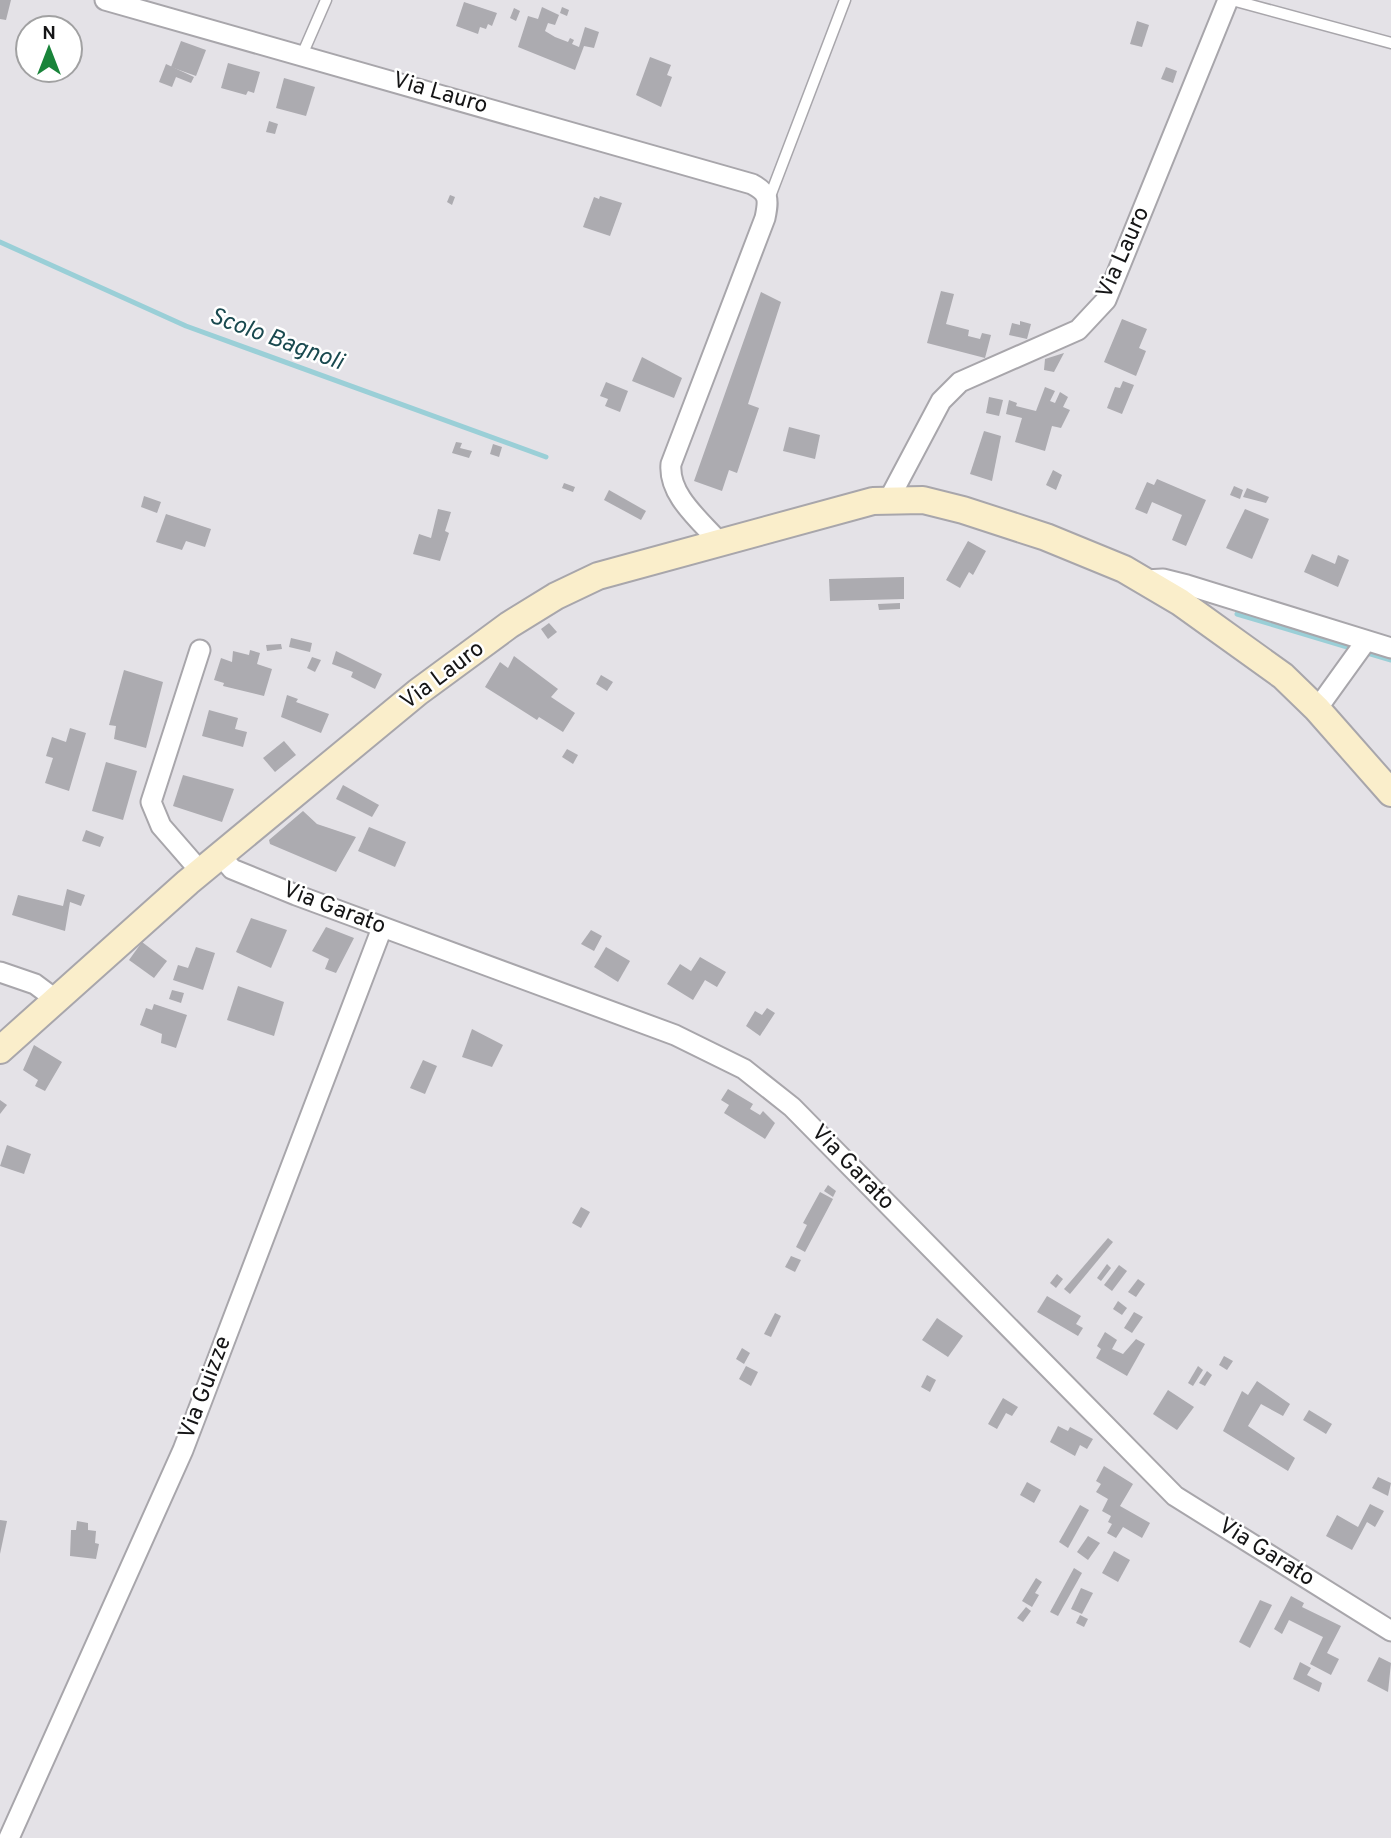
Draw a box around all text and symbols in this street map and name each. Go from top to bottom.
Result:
north arrow [14,14,84,84]
text: N [42,22,56,46]
street label: Via Lauro [389,67,491,121]
street label: Via Lauro [1091,203,1157,303]
water label: Scolo Bagnoli [205,302,348,379]
street label: Via Lauro [395,635,491,717]
street label: Via Garato [278,876,390,942]
street label: Via Garato [804,1119,900,1217]
street label: Via Guizze [173,1332,239,1444]
street label: Via Garato [1212,1512,1320,1594]

